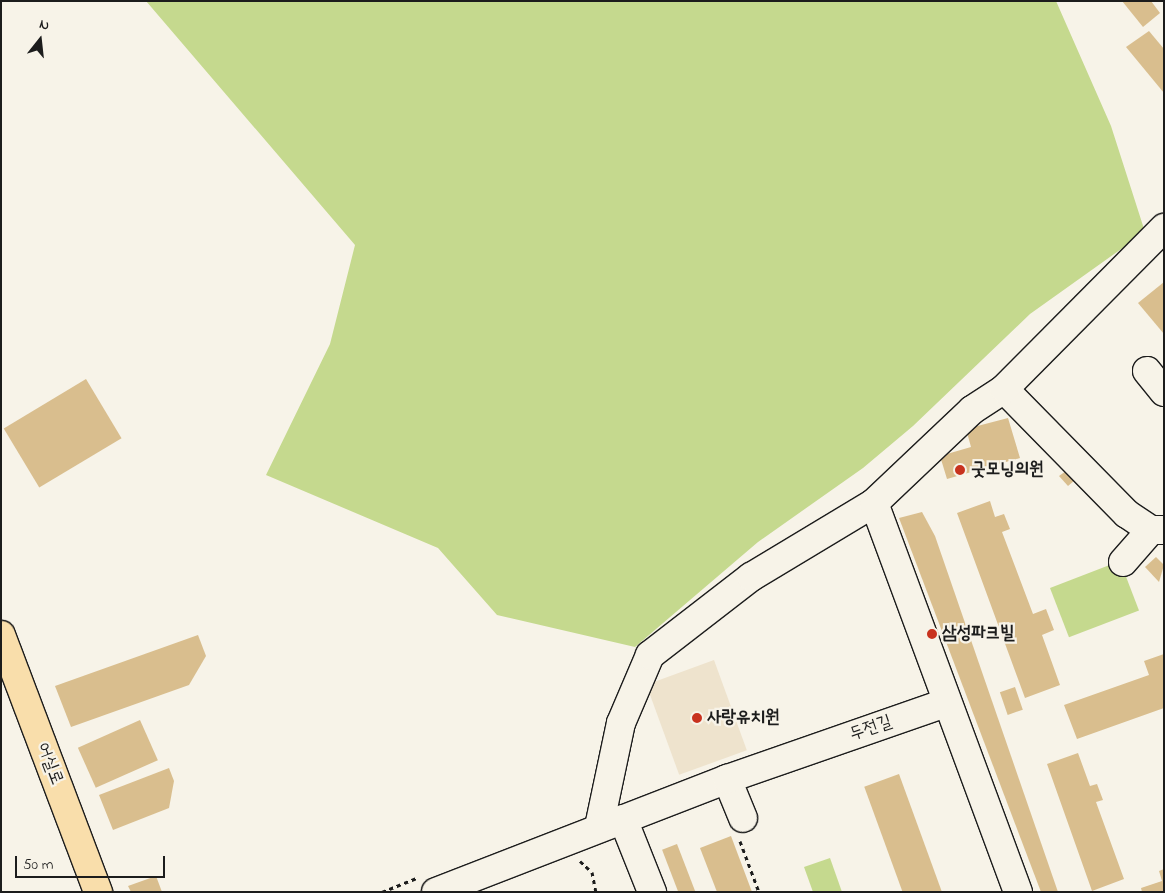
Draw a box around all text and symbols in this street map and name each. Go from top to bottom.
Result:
text: N [37,14,52,36]
north arrow [15,15,65,65]
place label: 굿모닝의원 [971,459,1043,481]
marker: 굿모닝의원 [953,463,967,477]
place label: 삼성파크빌 [942,623,1014,645]
marker: 삼성파크빌 [926,628,938,640]
place label: 사랑유치원 [707,707,779,729]
marker: 사랑유치원 [691,712,703,724]
street label: 두전길 [847,712,895,746]
street label: 어실로 [31,740,67,788]
scale bar [18,846,168,878]
text: 50 m [23,854,53,876]

